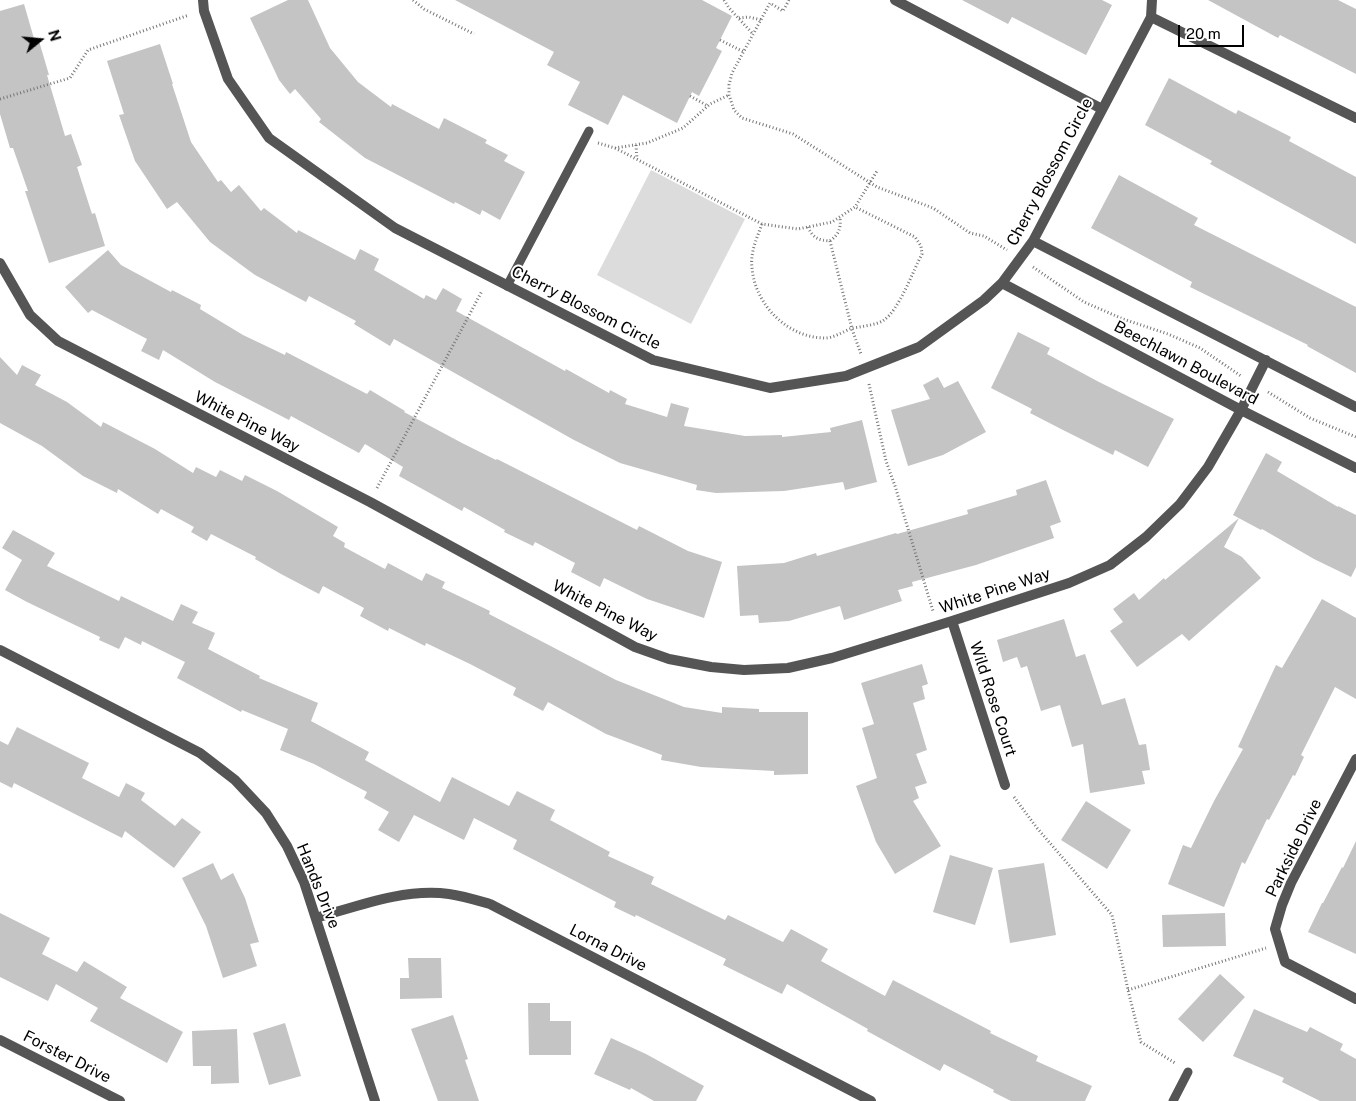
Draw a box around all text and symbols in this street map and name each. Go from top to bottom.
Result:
north arrow [15,15,65,65]
scale bar [1181,15,1247,47]
text: 20 m [1186,25,1221,42]
text: N [45,28,64,43]
street label: Cherry Blossom Circle [1003,95,1097,249]
street label: Cherry Blossom Circle [508,262,664,354]
street label: Beechlawn Boulevard [1111,317,1261,409]
street label: White Pine Way [191,387,303,457]
street label: White Pine Way [937,564,1053,618]
street label: White Pine Way [549,576,661,646]
street label: Wild Rose Court [965,639,1021,759]
street label: Parkside Drive [1262,796,1326,900]
street label: Hands Drive [292,841,344,931]
street label: Lorna Drive [566,920,650,976]
street label: Forster Drive [20,1027,114,1087]

